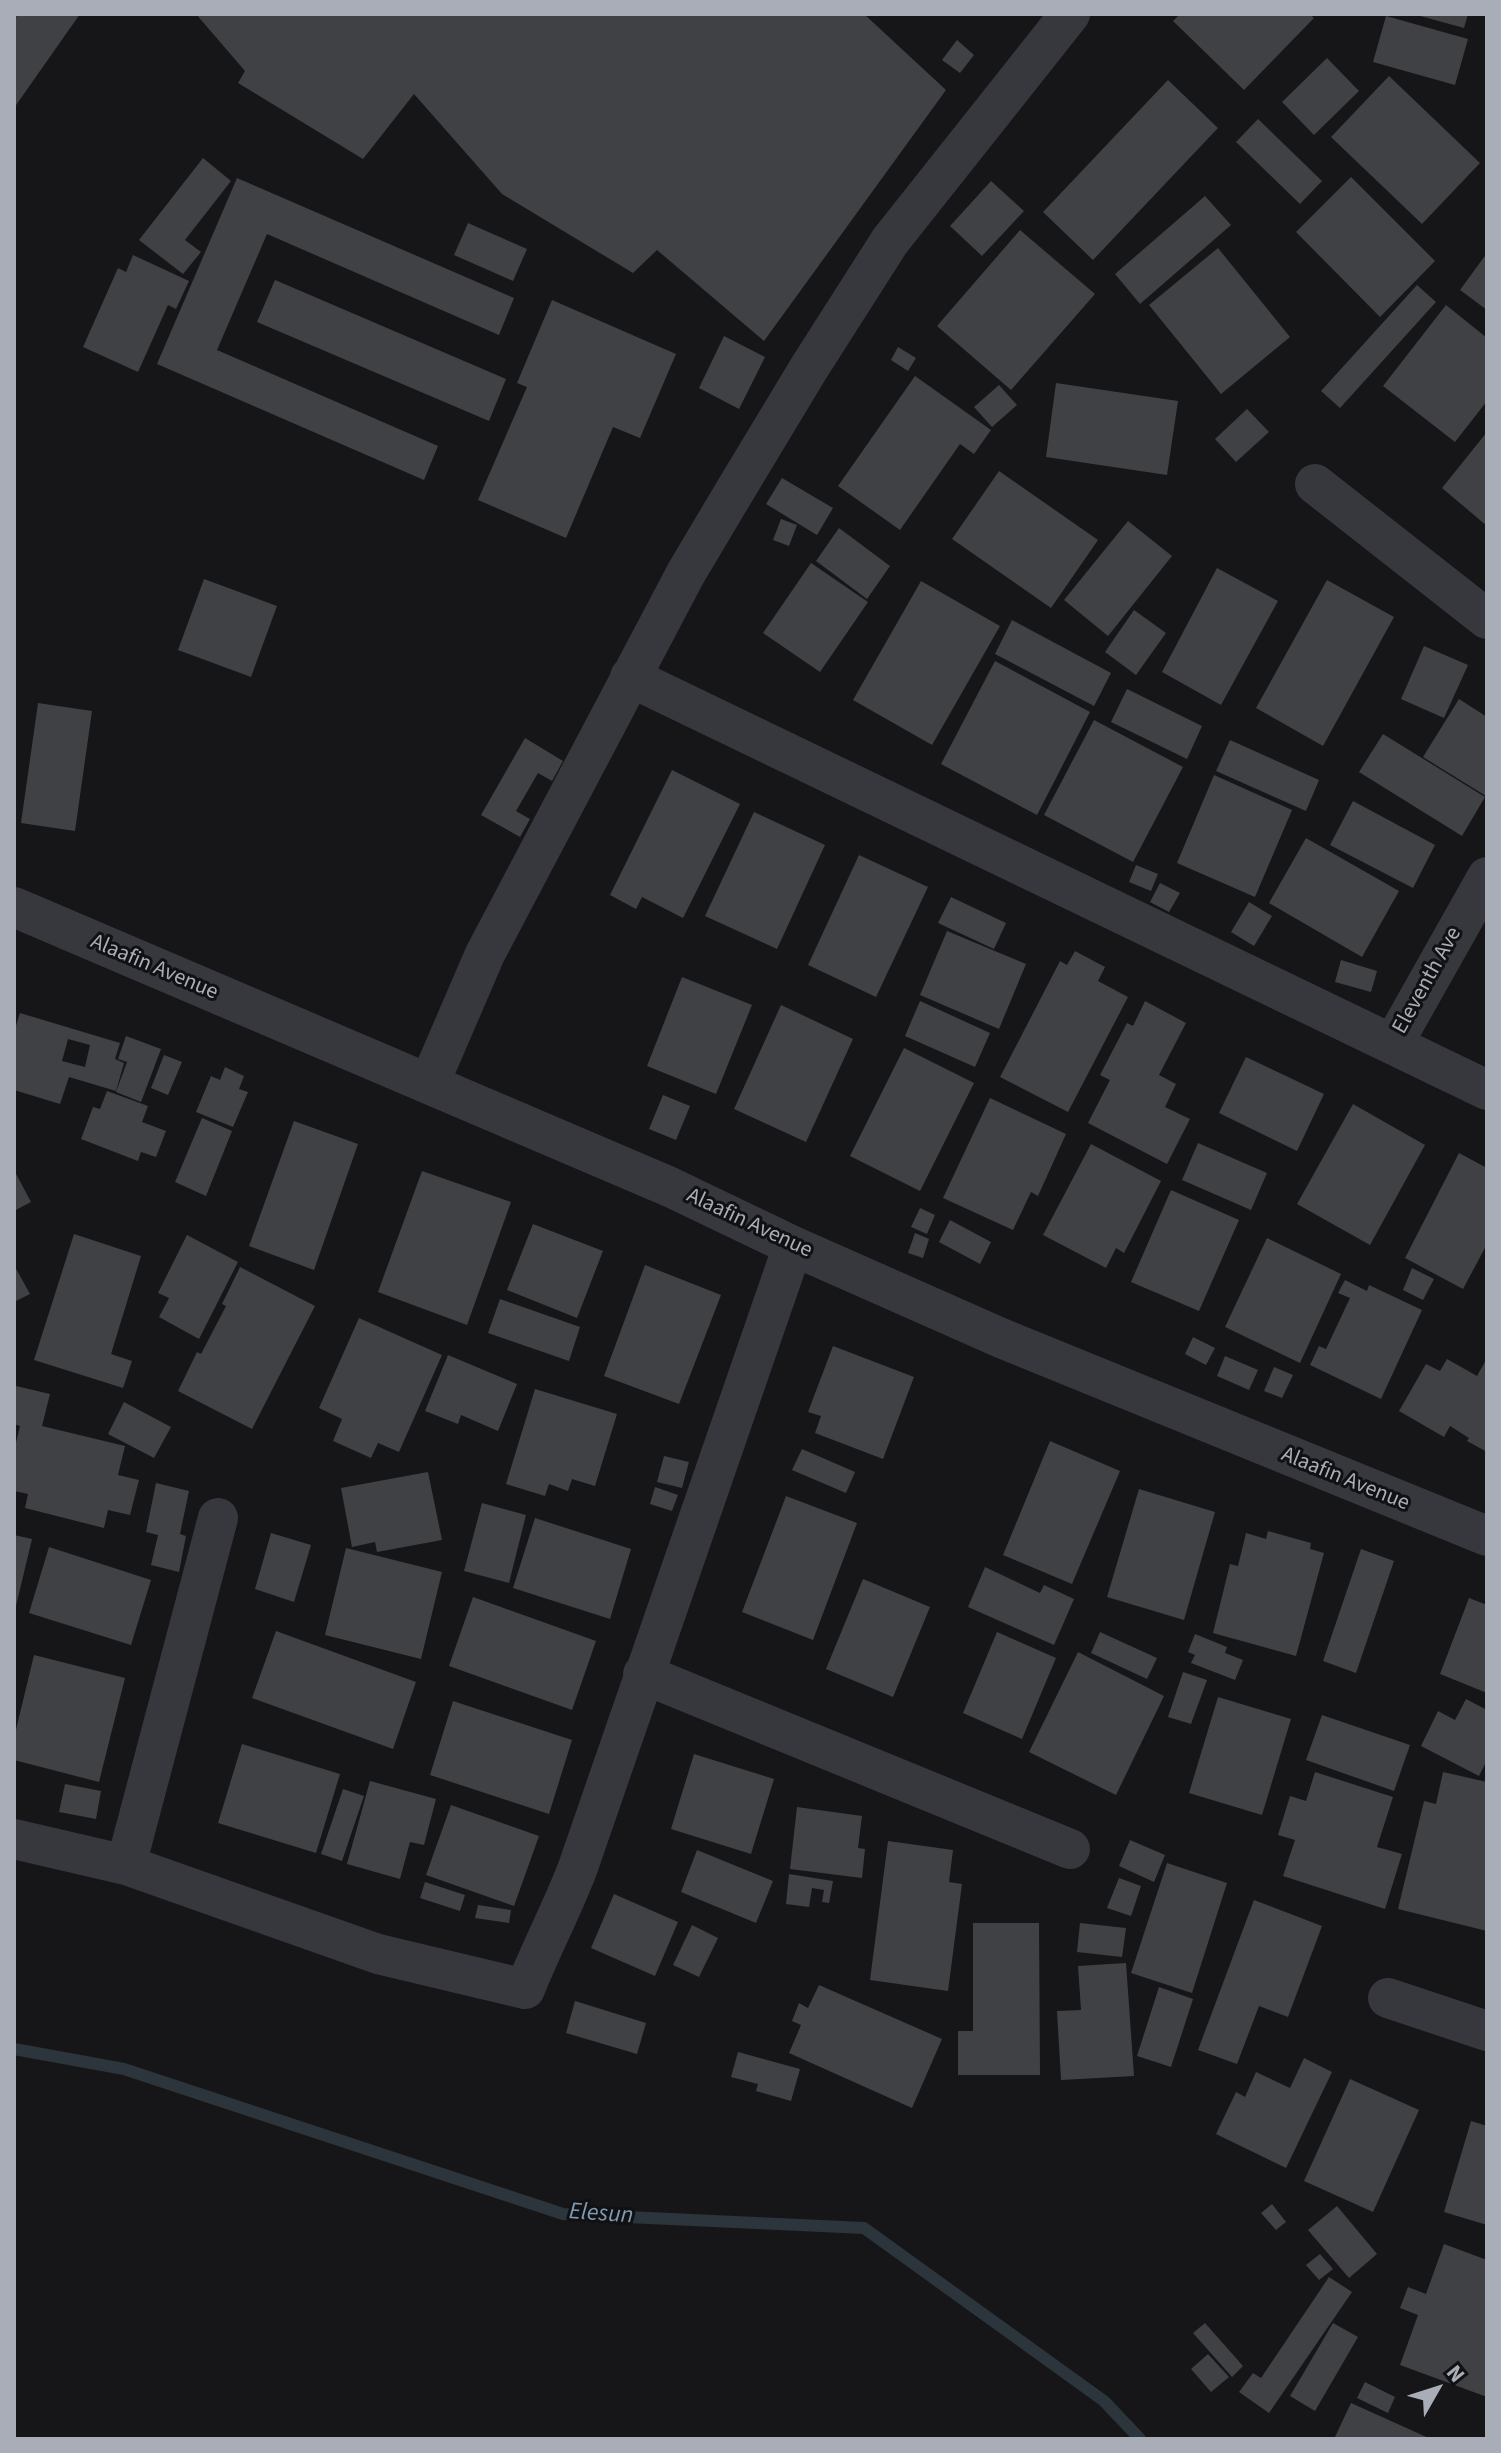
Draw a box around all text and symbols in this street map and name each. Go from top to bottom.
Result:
street label: Eleventh Ave [1388,923,1468,1039]
street label: Alaafin Avenue [86,929,222,1007]
street label: Alaafin Avenue [682,1183,816,1265]
street label: Alaafin Avenue [1277,1442,1413,1518]
water label: Elesun [568,2198,634,2232]
north arrow [1397,2349,1477,2429]
text: N [1439,2358,1473,2390]

